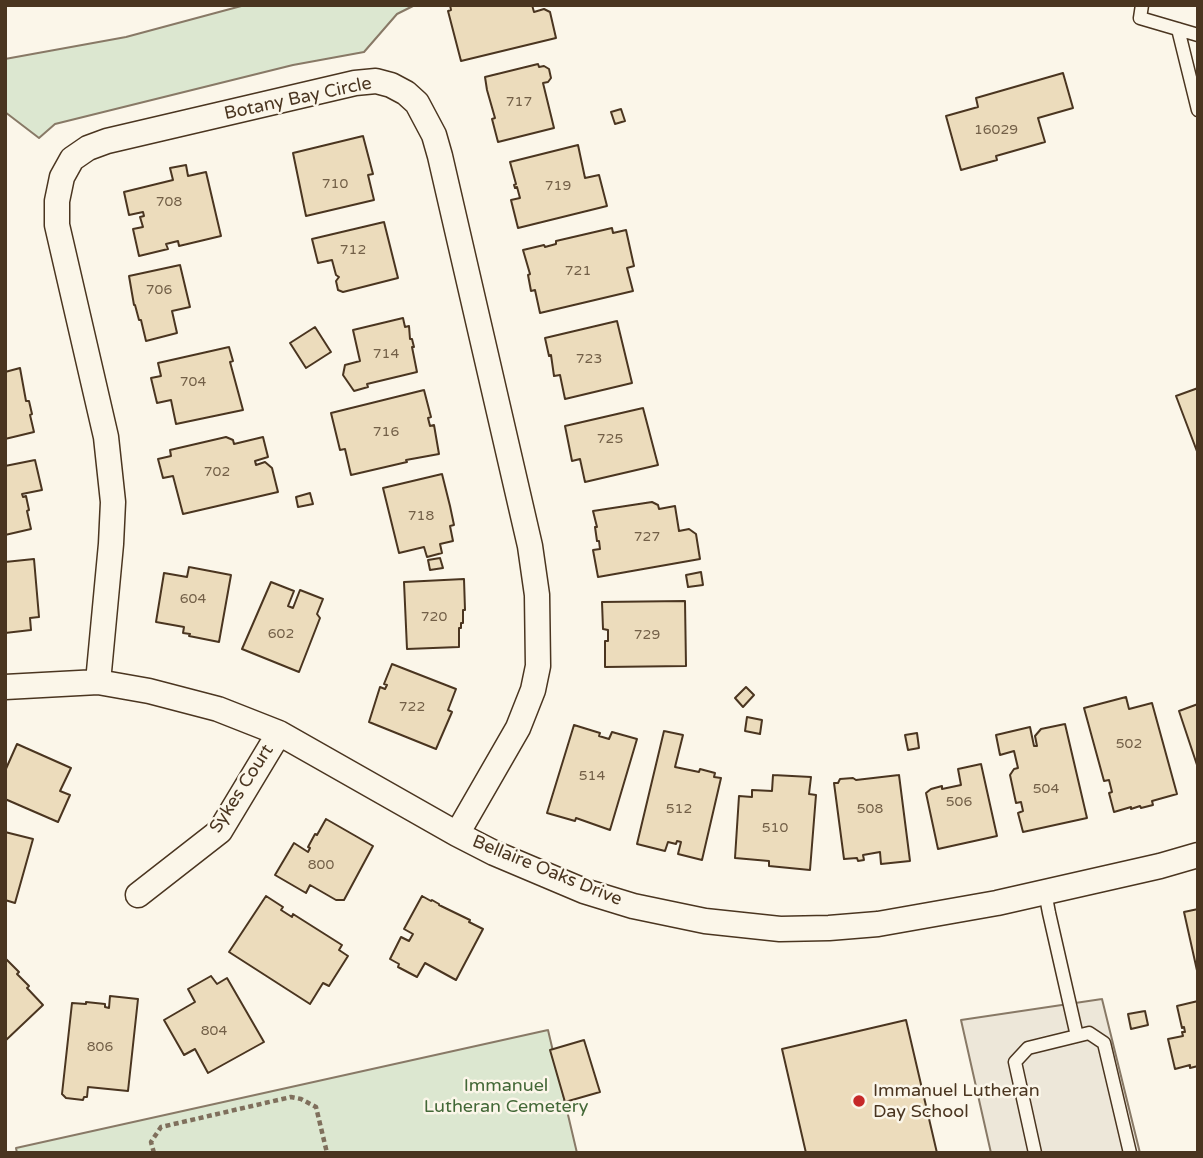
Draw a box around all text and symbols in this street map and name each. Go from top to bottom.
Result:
street label: Botany Bay Circle [222,73,374,125]
house number: 717 [506,94,532,110]
house number: 16029 [974,122,1018,138]
house number: 710 [322,176,348,192]
house number: 719 [545,178,571,194]
house number: 708 [156,194,182,210]
house number: 712 [340,242,366,258]
house number: 721 [565,263,591,279]
house number: 706 [146,282,172,298]
house number: 714 [373,346,399,362]
house number: 723 [576,351,602,367]
house number: 704 [180,374,206,390]
house number: 716 [373,424,399,440]
house number: 725 [597,431,623,447]
house number: 702 [204,464,230,480]
house number: 718 [408,508,434,524]
house number: 727 [634,529,660,545]
house number: 604 [180,591,206,607]
house number: 720 [421,609,447,625]
house number: 602 [268,626,294,642]
house number: 729 [634,627,660,643]
house number: 722 [399,699,425,715]
house number: 502 [1116,736,1142,752]
street label: Sykes Court [205,741,279,837]
house number: 514 [579,768,605,784]
house number: 504 [1033,781,1059,797]
house number: 506 [946,794,972,810]
house number: 512 [666,801,692,817]
house number: 508 [857,801,883,817]
house number: 510 [762,820,788,836]
street label: Bellaire Oaks Drive [469,831,625,911]
house number: 800 [308,857,334,873]
house number: 804 [201,1023,227,1039]
house number: 806 [87,1039,113,1055]
park label: Immanuel Lutheran Cemetery [424,1075,588,1118]
place label: Immanuel Lutheran Day School [873,1080,1040,1122]
marker: Immanuel Lutheran Day School [851,1093,867,1109]

